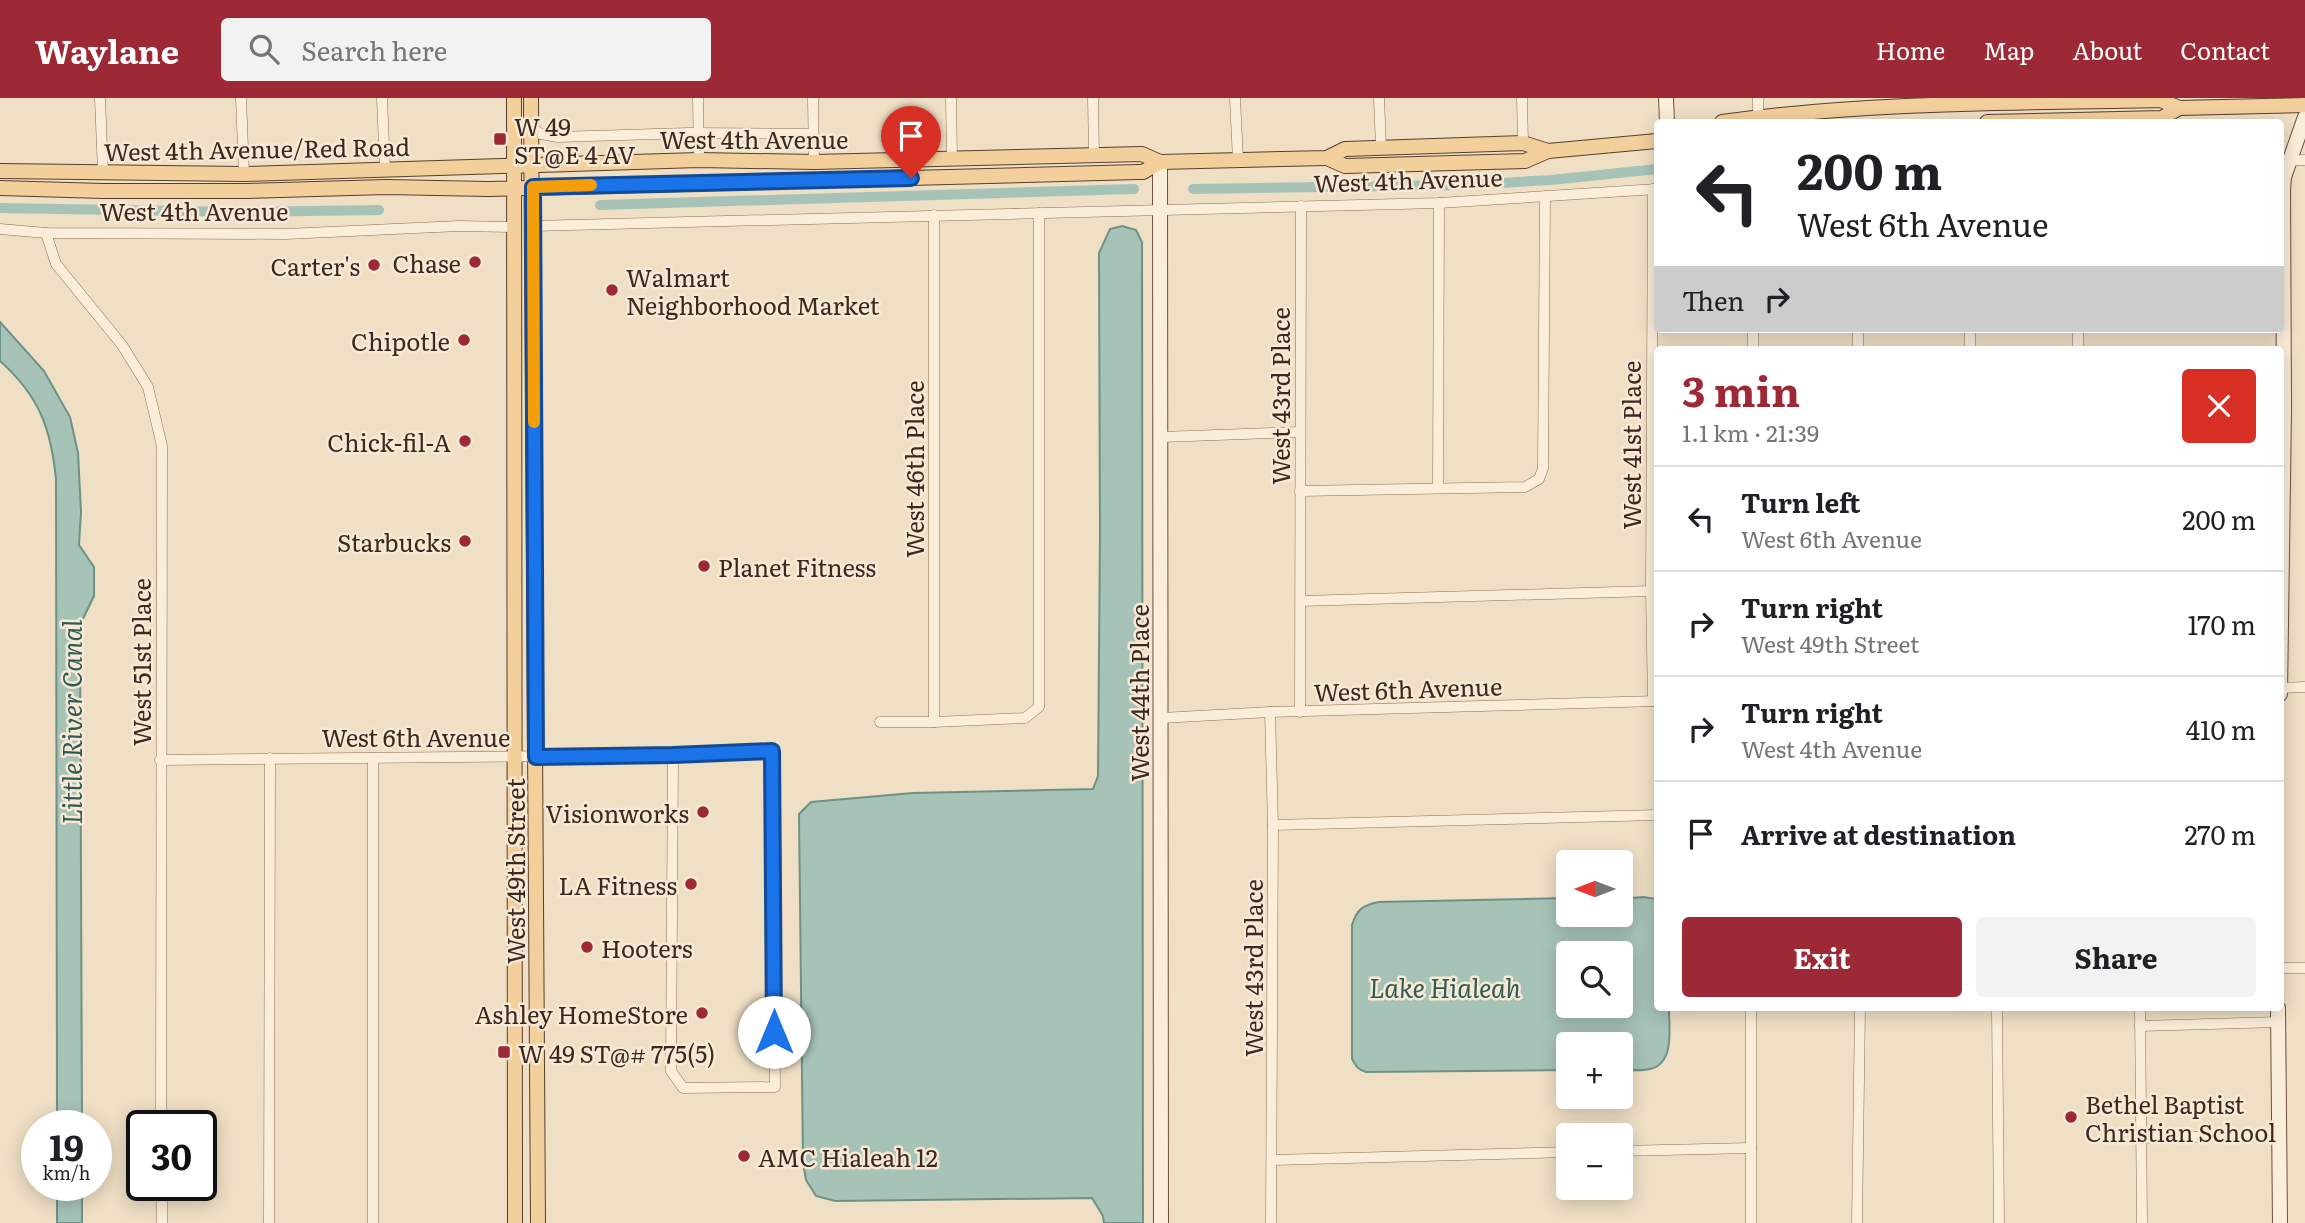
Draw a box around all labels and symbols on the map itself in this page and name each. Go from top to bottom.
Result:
pin [881,106,941,178]
place label: W 49 ST@E 4 AV [514,108,636,171]
street label: West 4th Avenue [659,121,849,156]
street label: West 4th Avenue/Red Road [104,128,411,168]
marker: W 49 ST@E 4 AV [492,131,508,147]
street label: West 4th Avenue [1313,158,1503,200]
street label: West 4th Avenue [99,193,289,228]
place label: Chase [393,245,461,280]
place label: Carter's [271,248,360,283]
marker: Chase [467,254,483,270]
marker: Carter's [366,257,382,273]
place label: Walmart Neighborhood Market [626,259,880,322]
marker: Walmart Neighborhood Market [604,282,620,298]
street label: West 43rd Place [1262,307,1297,485]
place label: Chipotle [351,323,450,358]
marker: Chipotle [456,332,472,348]
street label: West 41st Place [1613,361,1648,529]
street label: West 46th Place [896,380,931,558]
place label: Chick-fil-A [327,424,451,459]
marker: Chick-fil-A [457,433,473,449]
place label: Starbucks [337,524,451,559]
marker: Starbucks [457,533,473,549]
place label: Planet Fitness [718,549,876,584]
marker: Planet Fitness [696,558,712,574]
street label: West 51st Place [123,578,158,746]
street label: West 44th Place [1121,604,1156,782]
water label: Little River Canal [51,619,90,824]
street label: West 6th Avenue [1313,667,1503,709]
street label: West 6th Avenue [322,719,510,754]
street label: West 49th Street [497,778,532,964]
place label: Visionworks [546,795,689,830]
marker: Visionworks [695,804,711,820]
north arrow [1556,850,1633,928]
place label: LA Fitness [559,867,677,902]
marker: LA Fitness [683,876,699,892]
street label: West 43rd Place [1235,879,1270,1057]
place label: Hooters [601,930,693,965]
marker: Hooters [579,939,595,955]
water label: Lake Hialeah [1369,967,1521,1006]
position arrow [737,995,811,1069]
place label: Ashley HomeStore [475,996,688,1031]
marker: Ashley HomeStore [694,1005,710,1021]
place label: W 49 ST@# 775(5) [518,1035,715,1070]
marker: W 49 ST@# 775(5) [496,1044,512,1060]
place label: Bethel Baptist Christian School [2085,1086,2276,1149]
marker: Bethel Baptist Christian School [2063,1109,2079,1125]
speed limit sign: 30 [126,1110,217,1201]
place label: AMC Hialeah 12 [758,1139,938,1174]
marker: AMC Hialeah 12 [736,1148,752,1164]

